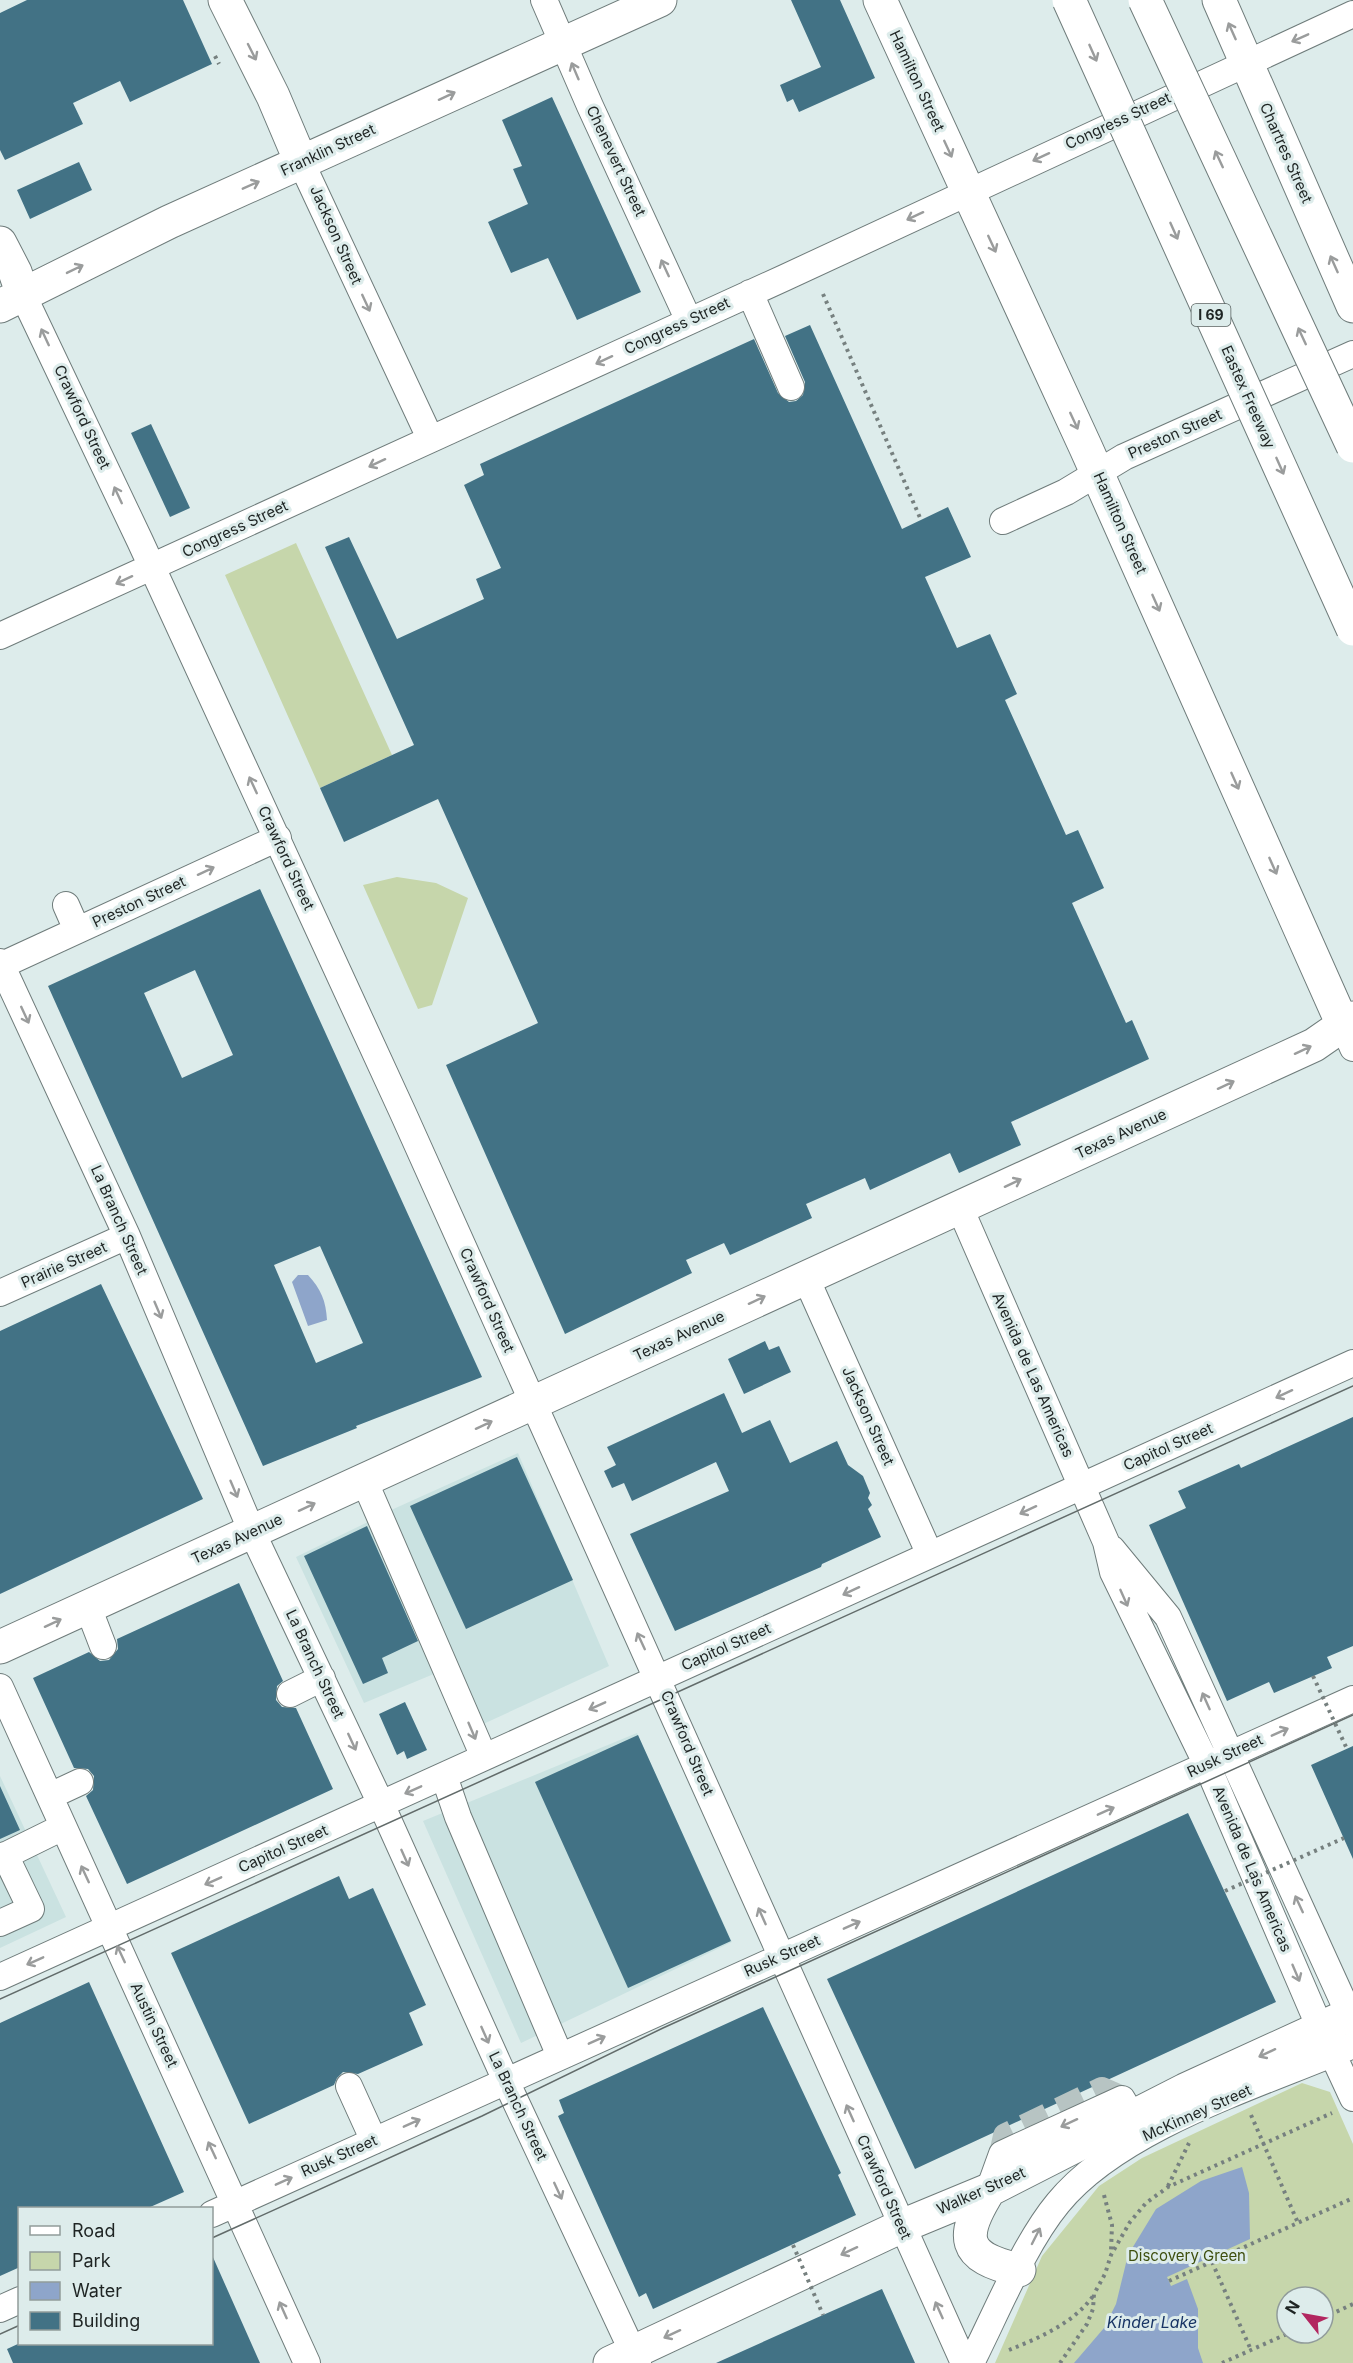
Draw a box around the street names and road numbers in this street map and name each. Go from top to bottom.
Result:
street label: Hamilton Street [886,27,949,134]
street label: Congress Street [1062,88,1174,153]
street label: Chartres Street [1256,100,1317,206]
street label: Chenevert Street [582,102,650,219]
street label: Franklin Street [277,119,378,180]
street label: Jackson Street [306,182,367,287]
street label: Congress Street [621,293,733,358]
road number: I 69 [1192,304,1230,326]
street label: Eastex Freeway [1217,342,1280,452]
street label: Crawford Street [50,362,115,472]
street label: Preston Street [1125,404,1225,463]
street label: Hamilton Street [1090,469,1151,577]
street label: Congress Street [179,496,291,561]
street label: Crawford Street [254,803,319,913]
street label: Preston Street [89,872,189,931]
street label: Texas Avenue [1072,1104,1169,1163]
street label: La Branch Street [87,1162,152,1278]
street label: Prairie Street [18,1237,110,1292]
street label: Crawford Street [456,1245,519,1355]
street label: Avenida de Las Americas [988,1289,1078,1460]
street label: Texas Avenue [630,1306,727,1365]
street label: Jackson Street [838,1363,899,1468]
street label: Capitol Street [1120,1418,1216,1475]
street label: Texas Avenue [188,1509,285,1568]
street label: La Branch Street [282,1606,349,1721]
street label: Capitol Street [678,1618,774,1675]
street label: Crawford Street [657,1687,718,1798]
street label: Rusk Street [1184,1730,1266,1781]
street label: Avenida de Las Americas [1209,1783,1296,1955]
street label: Capitol Street [235,1820,331,1877]
street label: Rusk Street [741,1930,823,1981]
street label: Austin Street [127,1979,182,2070]
street label: La Branch Street [485,2048,552,2163]
street label: McKinney Street [1139,2080,1254,2145]
street label: Rusk Street [298,2130,380,2181]
street label: Crawford Street [853,2132,916,2242]
street label: Walker Street [934,2163,1028,2219]

